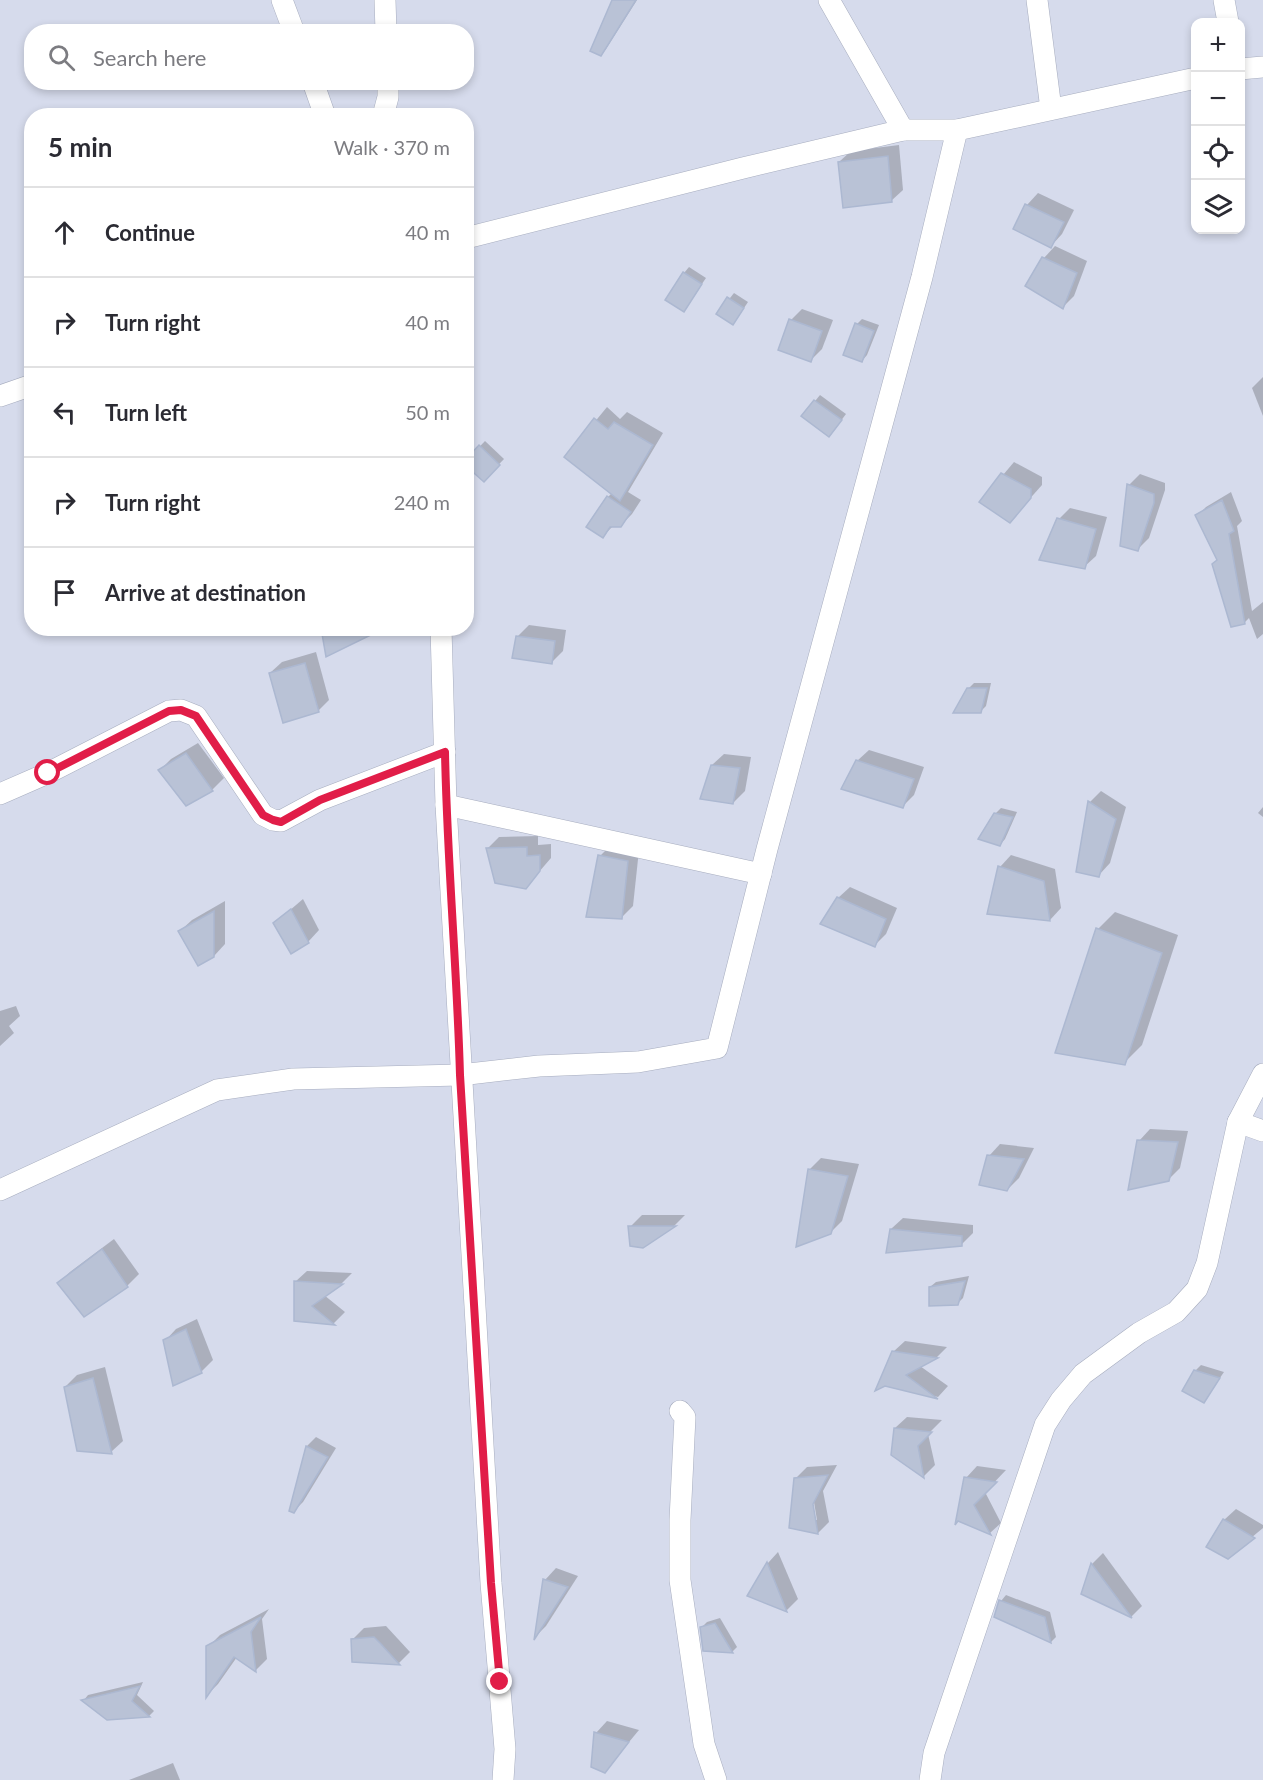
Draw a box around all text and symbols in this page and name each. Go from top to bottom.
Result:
map controls [1191,18,1245,234]
button: + [1191,18,1245,72]
search box [24,24,474,90]
icon: search [45,41,78,74]
text: Search here [93,44,206,71]
button: − [1191,72,1245,126]
button: locate [1191,126,1245,180]
text: 5 min [48,131,112,163]
text: Walk · 370 m [334,135,450,159]
button: layers [1191,180,1245,234]
icon: ahead [48,216,81,249]
text: Continue [105,219,195,246]
text: 40 m [405,220,450,244]
icon: right [48,306,81,339]
text: Turn right [105,309,200,336]
text: 40 m [405,310,450,334]
icon: left [48,396,81,429]
text: Turn left [105,399,187,426]
text: 50 m [405,400,450,424]
icon: right [48,486,81,519]
text: Turn right [105,489,200,516]
text: 240 m [394,490,450,514]
icon: arrive [48,576,81,609]
text: Arrive at destination [105,579,306,606]
route start [34,759,60,785]
route end [486,1668,512,1694]

